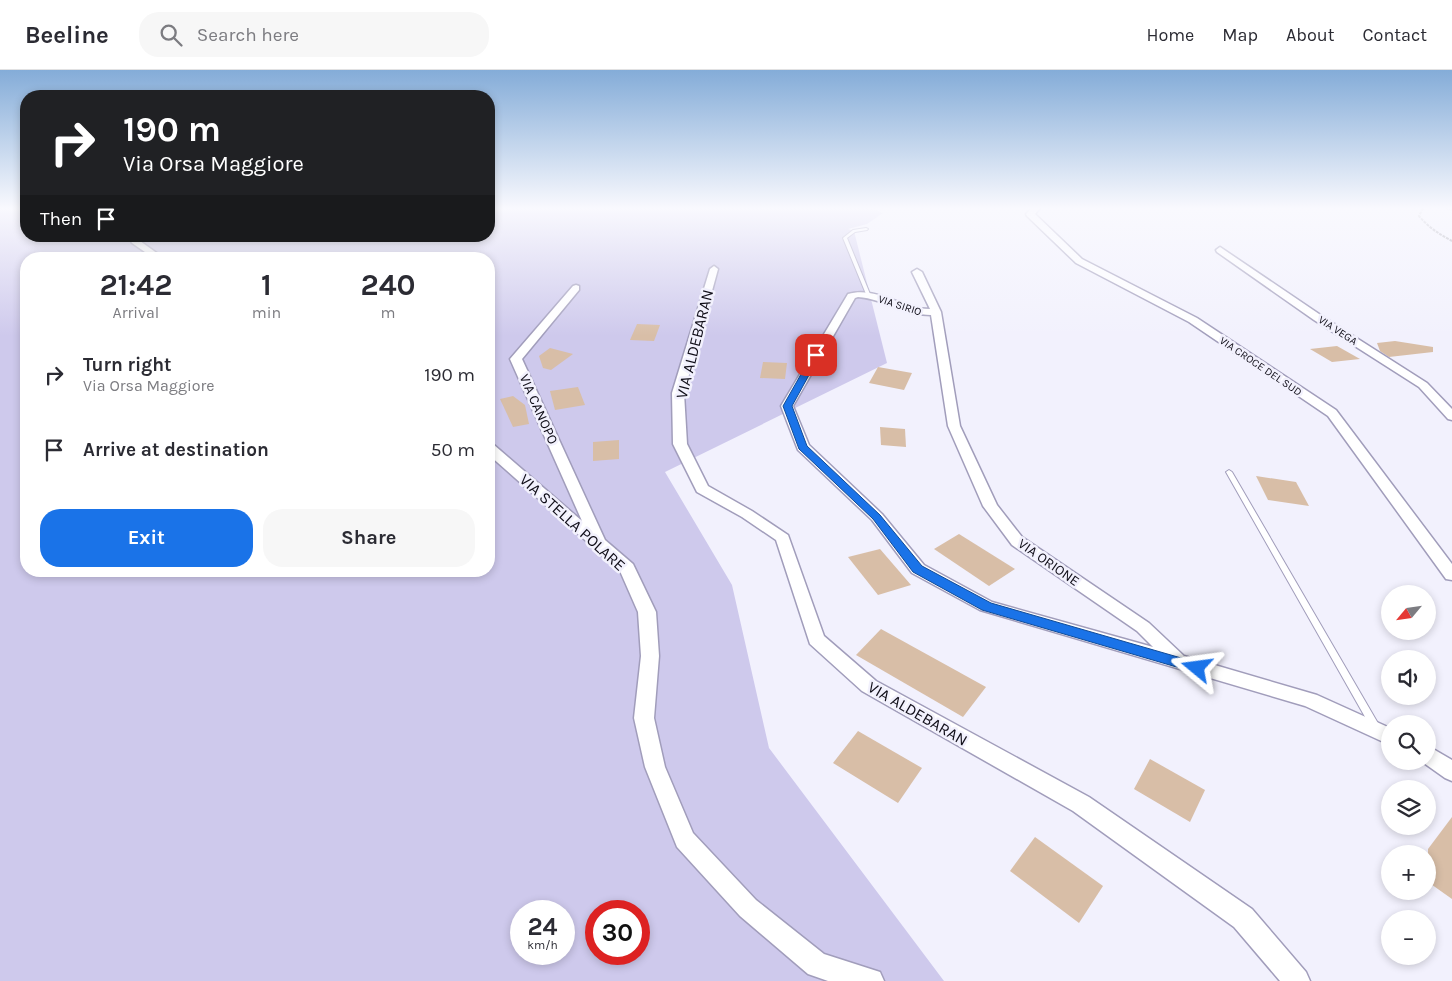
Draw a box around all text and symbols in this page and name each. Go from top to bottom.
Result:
search box [139,12,489,57]
text: Beeline [25,21,109,49]
icon: search [157,21,185,49]
text: Search here [197,24,299,46]
text: Home [1146,24,1194,46]
text: Map [1222,24,1258,46]
text: About [1286,24,1335,46]
text: Contact [1363,24,1427,46]
text: 190 m [123,109,221,150]
icon: right [40,110,105,175]
text: Via Orsa Maggiore [123,151,304,177]
icon: arrive [92,205,120,233]
text: Then [40,208,82,230]
text: 21:42 [99,267,172,303]
text: 1 [261,267,272,303]
text: 240 [361,267,416,303]
street label: VIA ALDEBARAN [672,288,717,401]
street label: VIA SIRIO [877,292,923,319]
text: Arrival [112,303,159,322]
text: min [252,303,281,322]
text: m [381,303,396,322]
street label: VIA VEGA [1316,313,1360,348]
pin [795,334,837,376]
street label: VIA CROCE DEL SUD [1217,334,1304,399]
icon: arrive [802,341,830,369]
text: Turn right [83,354,172,376]
icon: right [40,361,68,389]
text: 190 m [424,364,475,386]
street label: VIA CANOPO [515,371,562,447]
text: Via Orsa Maggiore [83,376,214,395]
icon: arrive [40,436,68,464]
text: Arrive at destination [83,439,269,461]
text: 50 m [431,439,475,461]
street label: VIA STELLA POLARE [516,470,629,575]
button: Exit [40,509,253,567]
button: Share [263,509,475,567]
street label: VIA ORIONE [1015,535,1083,590]
north arrow [1381,585,1436,640]
map controls [1381,585,1436,965]
position arrow [1170,641,1222,693]
button: sound [1381,650,1436,705]
street label: VIA ALDEBARAN [865,677,971,750]
button: search [1381,715,1436,770]
button: layers [1381,780,1436,835]
button: + [1381,845,1436,900]
speed limit sign: 30 [585,900,650,965]
button: − [1381,910,1436,965]
text: 24 [527,912,558,941]
text: km/h [527,938,558,952]

